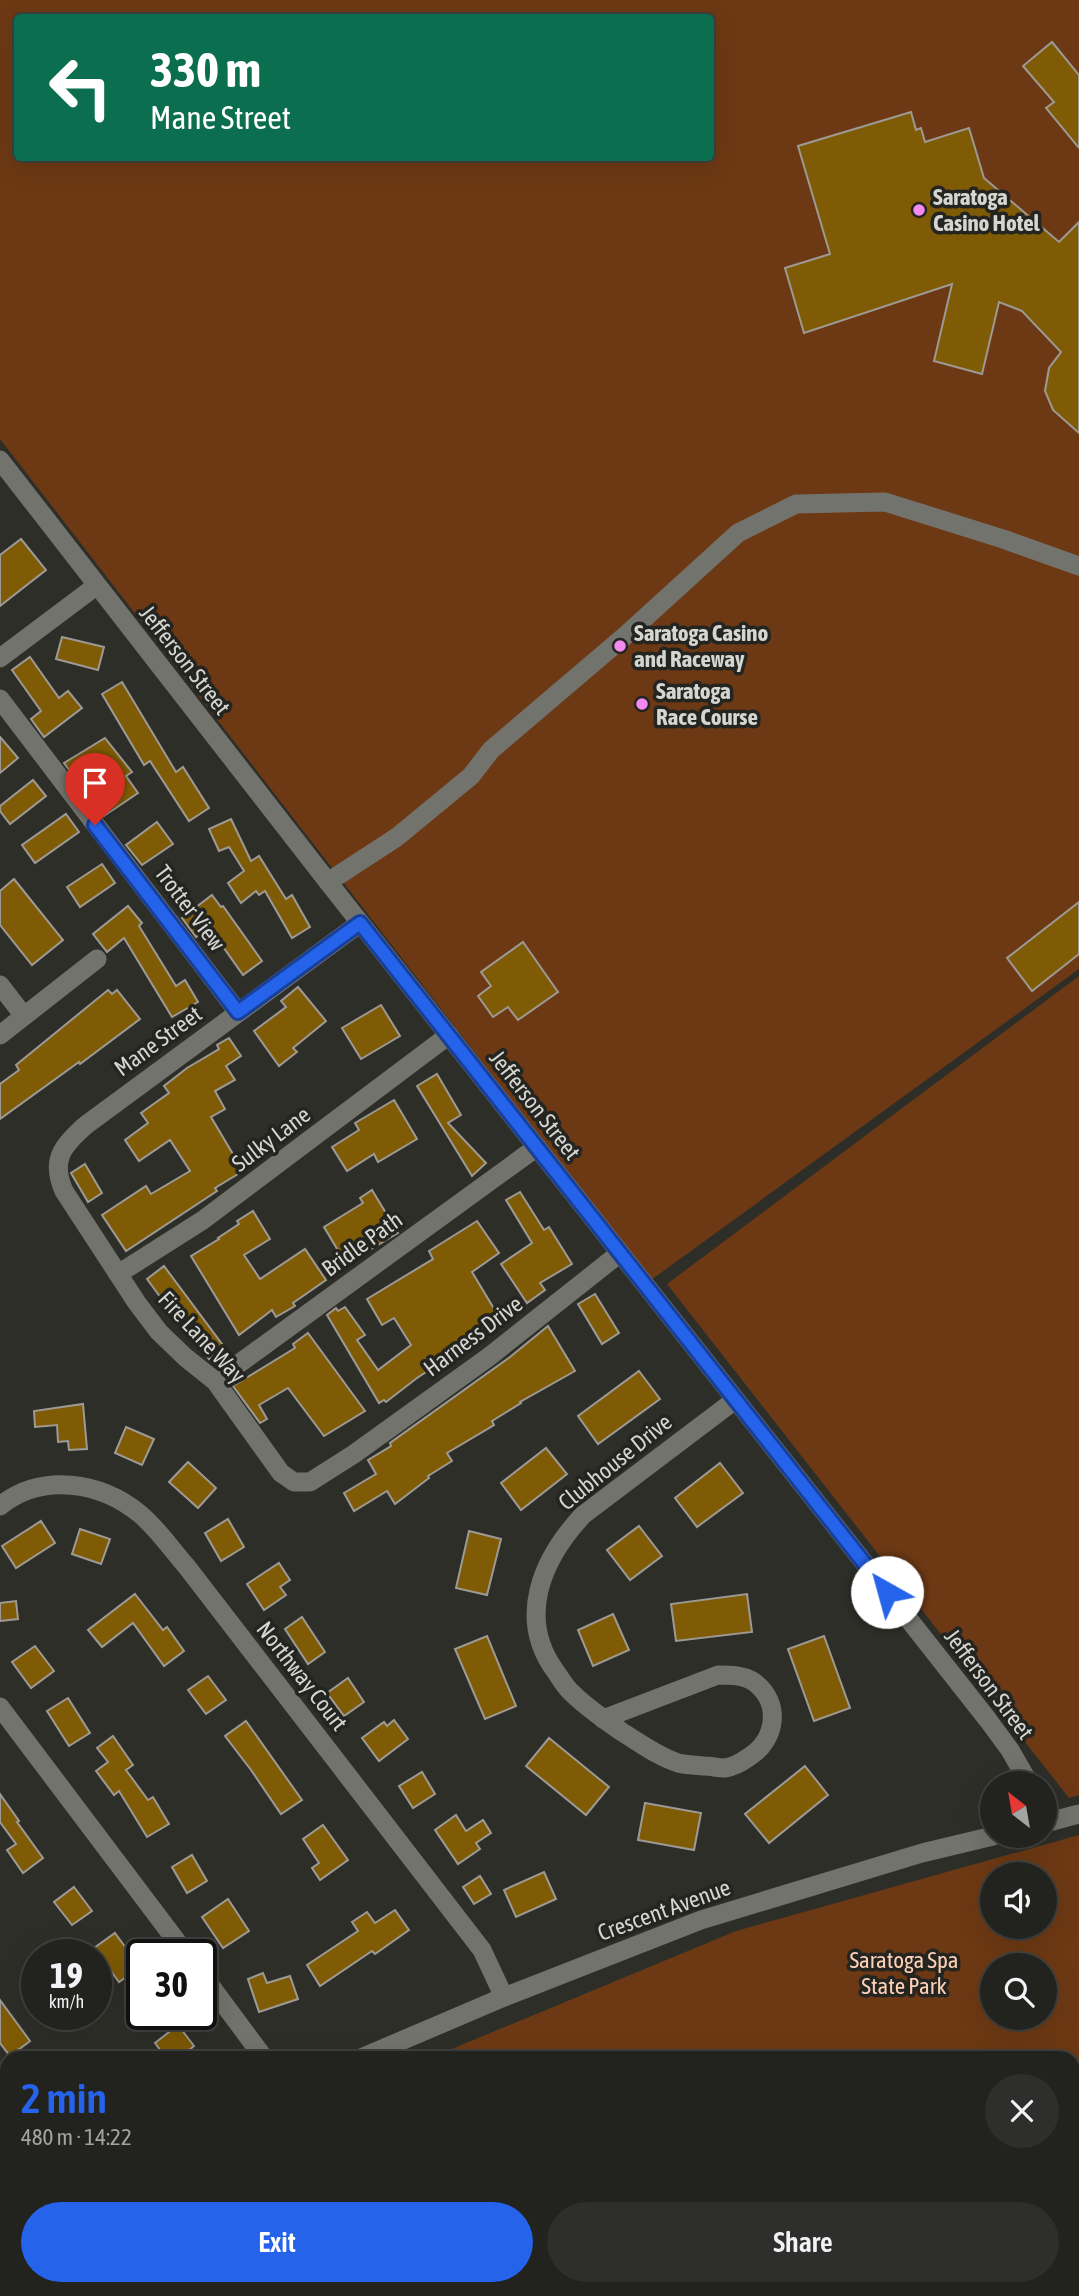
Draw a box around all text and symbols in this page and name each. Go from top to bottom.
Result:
text: 330 m [150,41,261,97]
icon: left [35,42,126,133]
text: Mane Street [150,99,291,136]
place label: Saratoga Casino Hotel [933,184,1041,236]
marker: Saratoga Casino Hotel [911,202,927,218]
street label: Jefferson Street [134,600,236,720]
place label: Saratoga Casino and Raceway [634,620,768,672]
marker: Saratoga Casino and Raceway [612,638,628,654]
place label: Saratoga Race Course [656,678,758,730]
marker: Saratoga Race Course [634,696,650,712]
pin [65,753,125,825]
icon: arrive [76,764,114,802]
street label: Trotter View [149,860,231,956]
street label: Mane Street [109,1001,207,1081]
street label: Jefferson Street [484,1045,586,1165]
street label: Sulky Lane [227,1101,315,1177]
street label: Bridle Path [317,1206,407,1282]
street label: Fire Lane Way [153,1286,251,1388]
street label: Harness Drive [419,1291,527,1381]
street label: Clubhouse Drive [553,1409,677,1515]
position arrow [850,1555,924,1629]
street label: Northway Court [251,1616,353,1736]
street label: Jefferson Street [939,1624,1039,1744]
north arrow [980,1771,1057,1848]
map controls [980,1771,1057,2030]
button: sound [980,1862,1057,1939]
street label: Crescent Avenue [594,1874,734,1946]
speed limit sign: 30 [126,1939,217,2030]
park label: Saratoga Spa State Park [849,1947,959,1999]
button: search [980,1953,1057,2030]
text: 19 [50,1955,83,1995]
text: km/h [49,1991,84,2012]
text: 2 min [21,2074,107,2122]
button: close [985,2074,1059,2148]
text: 480 m · 14:22 [21,2124,132,2150]
button: Exit [21,2202,533,2282]
button: Share [547,2202,1059,2282]

